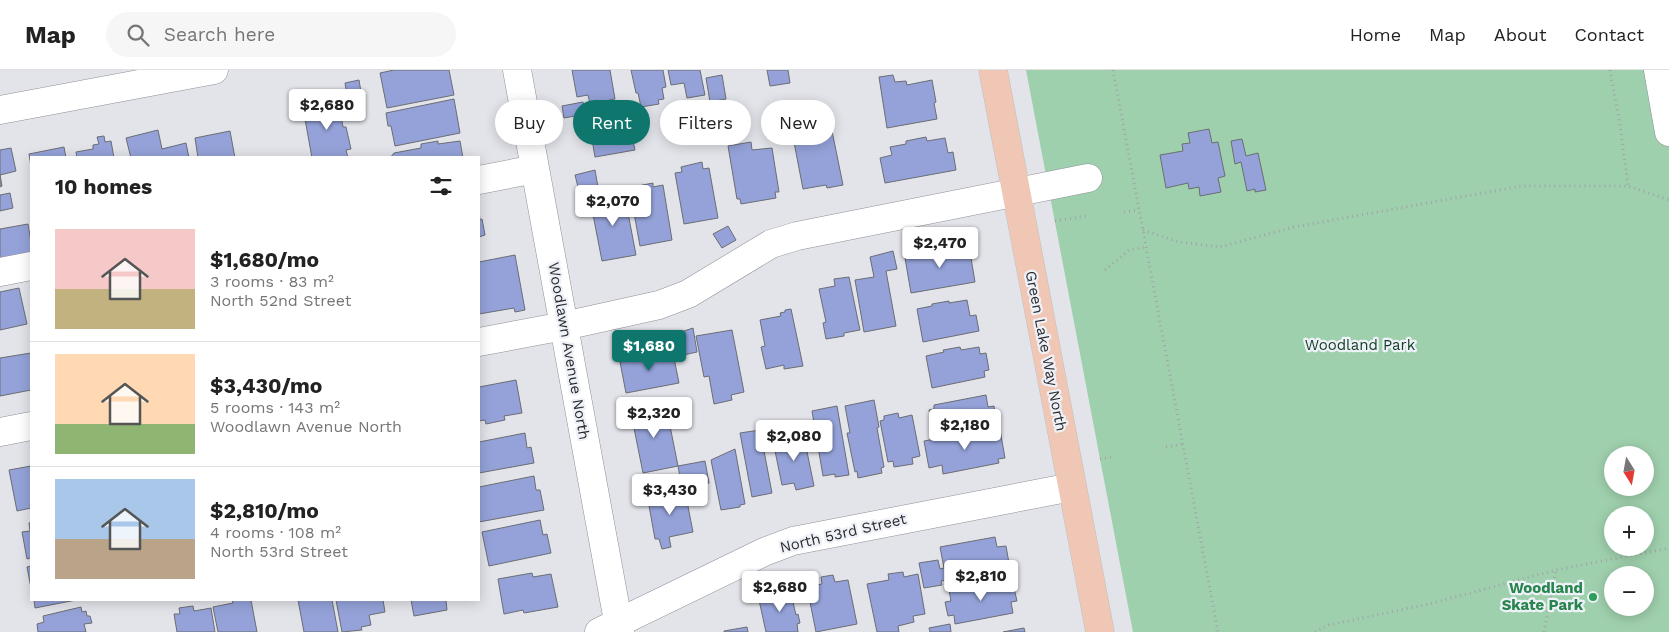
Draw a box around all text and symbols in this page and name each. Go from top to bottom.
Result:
search box [106,12,456,57]
text: Map [25,21,76,49]
icon: search [124,21,152,49]
text: Search here [164,23,275,46]
text: Home [1350,24,1401,45]
text: Map [1429,24,1466,45]
text: About [1494,24,1546,45]
text: Contact [1574,24,1644,45]
pin: $2,680 [286,88,368,131]
text: $2,680 [300,95,354,114]
chip: Buy [495,100,563,145]
chip: Rent [573,100,650,145]
chip: Filters [660,100,751,145]
chip: New [761,100,835,145]
icon: filters [427,172,455,200]
text: 10 homes [55,174,152,199]
pin: $2,070 [572,184,654,227]
text: $2,070 [586,191,640,210]
pin: $2,470 [899,226,981,269]
text: $2,470 [913,233,967,252]
text: $1,680/mo [210,247,319,272]
icon: home [95,249,155,309]
street label: Woodlawn Avenue North [545,261,593,441]
street label: Green Lake Way North [1022,269,1070,433]
text: 3 rooms · 83 m² [210,272,334,291]
text: North 52nd Street [210,291,352,310]
pin: $1,680 [608,330,690,372]
text: $1,680 [623,336,675,355]
park label: Woodland Park [1305,336,1416,354]
text: $3,430/mo [210,373,322,398]
icon: home [95,374,155,434]
pin: $2,320 [613,396,695,439]
text: 5 rooms · 143 m² [210,398,340,417]
text: $2,320 [627,403,681,422]
pin: $2,180 [924,408,1006,451]
text: $2,180 [940,415,990,434]
text: Woodlawn Avenue North [210,417,402,436]
pin: $2,080 [753,420,835,462]
text: $2,080 [767,426,821,445]
north arrow [1604,446,1654,496]
map controls [1604,446,1654,616]
pin: $3,430 [629,474,711,516]
text: $3,430 [643,480,697,499]
text: $2,810/mo [210,498,319,523]
icon: home [95,499,155,559]
button: + [1604,506,1654,556]
street label: North 53rd Street [778,510,909,556]
text: 4 rooms · 108 m² [210,523,341,542]
text: North 53rd Street [210,542,348,561]
pin: $2,810 [940,560,1022,602]
text: $2,810 [955,566,1007,585]
button: − [1604,566,1654,616]
pin: $2,680 [739,570,821,613]
text: $2,680 [753,577,807,596]
place label: Woodland Skate Park [1502,579,1584,614]
marker: Woodland Skate Park [1587,591,1599,603]

